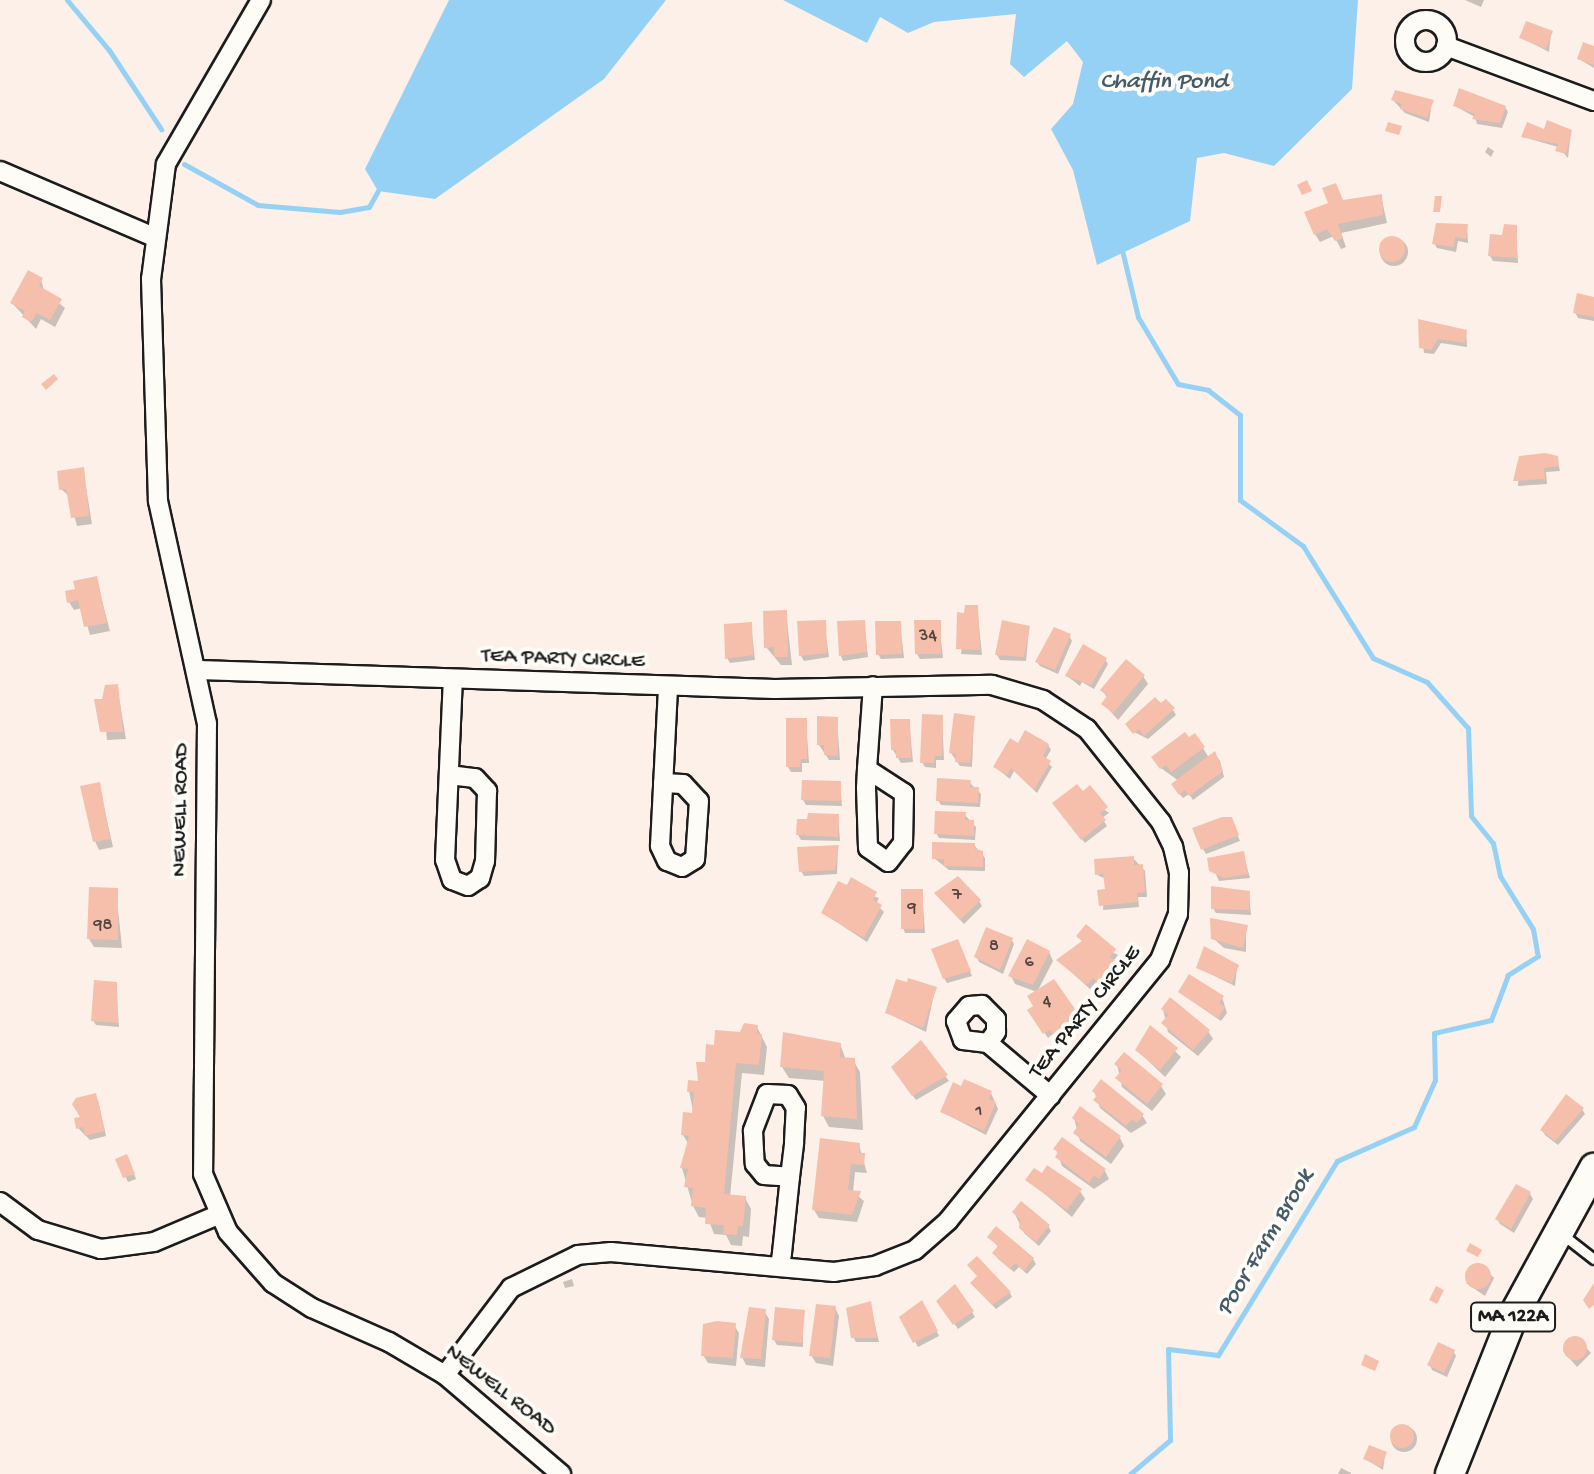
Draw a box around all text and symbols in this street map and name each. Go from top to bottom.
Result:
water label: Chaffin Pond [1100,69,1228,97]
house number: 34 [919,626,937,648]
street label: TEA PARTY CIRCLE [481,644,645,676]
street label: NEWELL ROAD [168,743,196,877]
house number: 7 [952,885,962,907]
house number: 9 [907,898,917,920]
house number: 98 [94,915,112,937]
house number: 8 [989,936,999,958]
street label: TEA PARTY CIRCLE [1024,941,1148,1085]
house number: 6 [1024,952,1034,974]
house number: 4 [1043,992,1051,1014]
house number: 1 [975,1101,983,1123]
water label: Poor Farm Brook [1211,1165,1321,1321]
road number: MA 122A [1469,1301,1557,1333]
street label: NEWELL ROAD [439,1339,561,1443]

